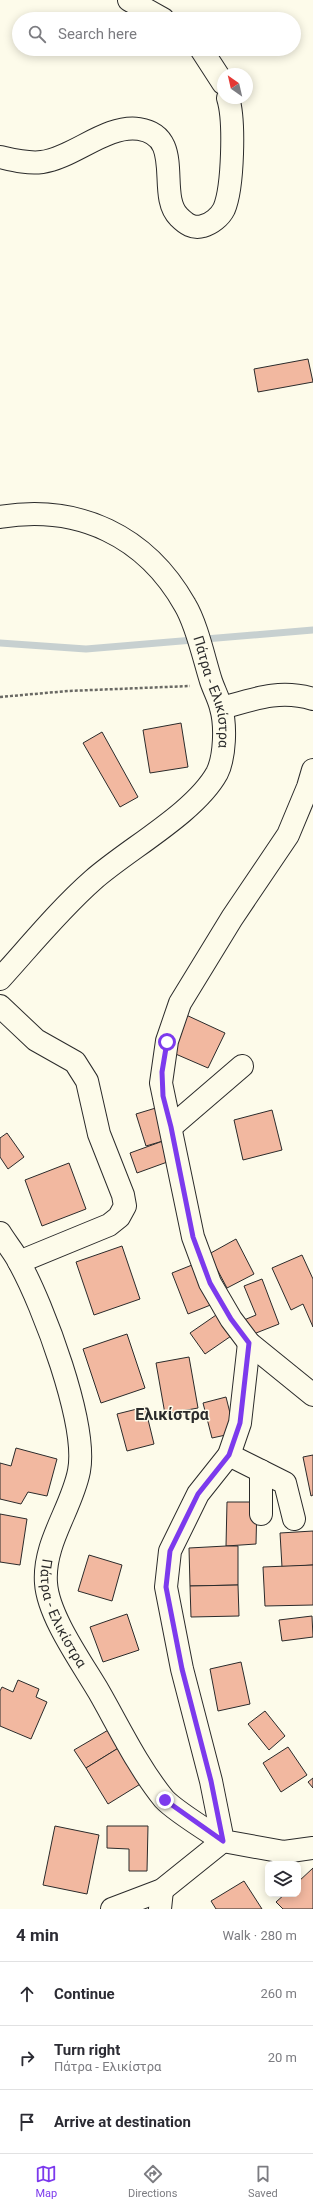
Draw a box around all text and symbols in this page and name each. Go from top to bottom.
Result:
search box [12,12,301,56]
icon: search [26,23,48,45]
text: Search here [58,25,137,43]
north arrow [217,68,253,104]
street label: Πάτρα - Ελικίστρα [190,634,232,749]
route start [158,1033,176,1051]
district label: Ελικίστρα [135,1405,209,1424]
street label: Πάτρα - Ελικίστρα [38,1558,90,1670]
route end [156,1791,174,1809]
map controls [265,1861,301,1897]
button: layers [265,1861,301,1897]
text: 4 min [16,1925,59,1945]
text: Walk · 280 m [222,1928,297,1943]
icon: ahead [16,1983,38,2005]
text: Continue [54,1985,115,2003]
text: 260 m [260,1986,297,2001]
text: Turn right [54,2041,120,2059]
icon: right [16,2047,38,2069]
text: 20 m [268,2050,297,2065]
text: Πάτρα - Ελικίστρα [54,2059,161,2074]
icon: arrive [16,2111,38,2133]
text: Arrive at destination [54,2113,191,2131]
tab: Map [35,2163,57,2200]
tab: Directions [128,2163,177,2200]
tab: Saved [248,2163,278,2200]

